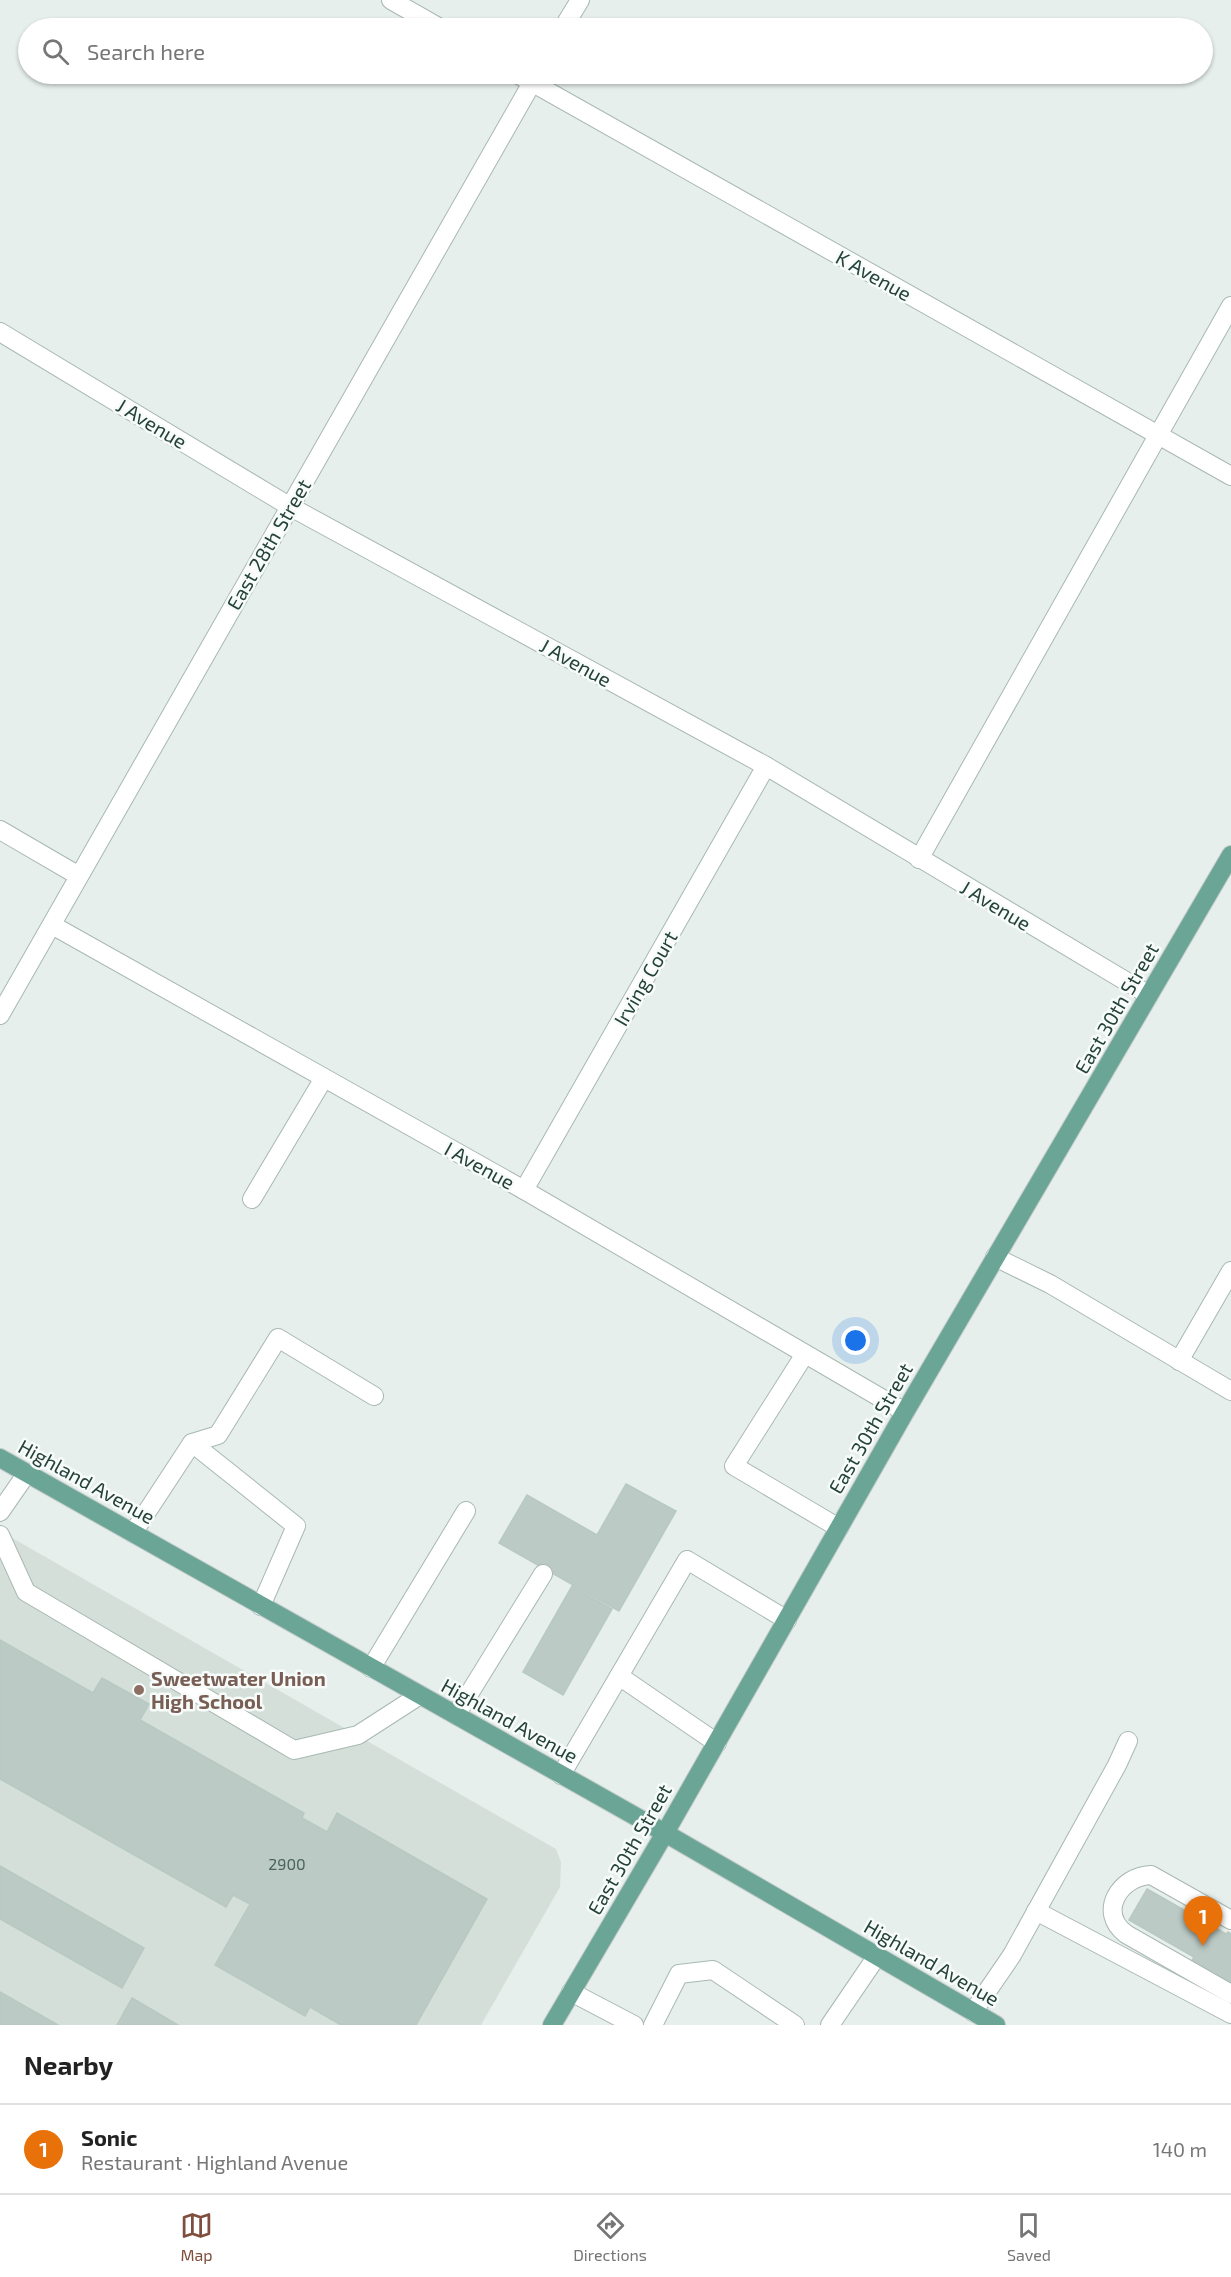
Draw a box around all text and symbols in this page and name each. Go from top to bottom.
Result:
search box [18,18,1213,84]
icon: search [39,35,72,68]
text: Search here [87,38,205,64]
street label: K Avenue [832,244,916,306]
street label: J Avenue [112,393,192,453]
street label: East 28th Street [221,474,315,614]
street label: J Avenue [536,633,616,691]
street label: J Avenue [956,875,1036,935]
street label: Irving Court [608,926,682,1030]
street label: East 30th Street [1069,938,1163,1078]
street label: I Avenue [441,1136,519,1194]
your location [841,1326,870,1355]
street label: East 30th Street [823,1358,917,1498]
street label: Highland Avenue [15,1434,159,1528]
place label: Sweetwater Union High School [151,1666,326,1713]
street label: Highland Avenue [438,1673,582,1767]
marker: Sweetwater Union High School [132,1683,146,1697]
street label: East 30th Street [582,1779,676,1919]
house number: 2900 [268,1854,306,1873]
pin: 1 [1184,1896,1222,1946]
street label: Highland Avenue [860,1914,1004,2010]
text: Nearby [24,2049,113,2080]
text: Sonic [81,2124,137,2150]
text: 1 [39,2137,48,2161]
text: 140 m [1153,2137,1207,2161]
text: Restaurant · Highland Avenue [81,2150,348,2174]
tab: Map [180,2209,213,2264]
tab: Directions [573,2209,647,2264]
tab: Saved [1007,2209,1051,2264]

